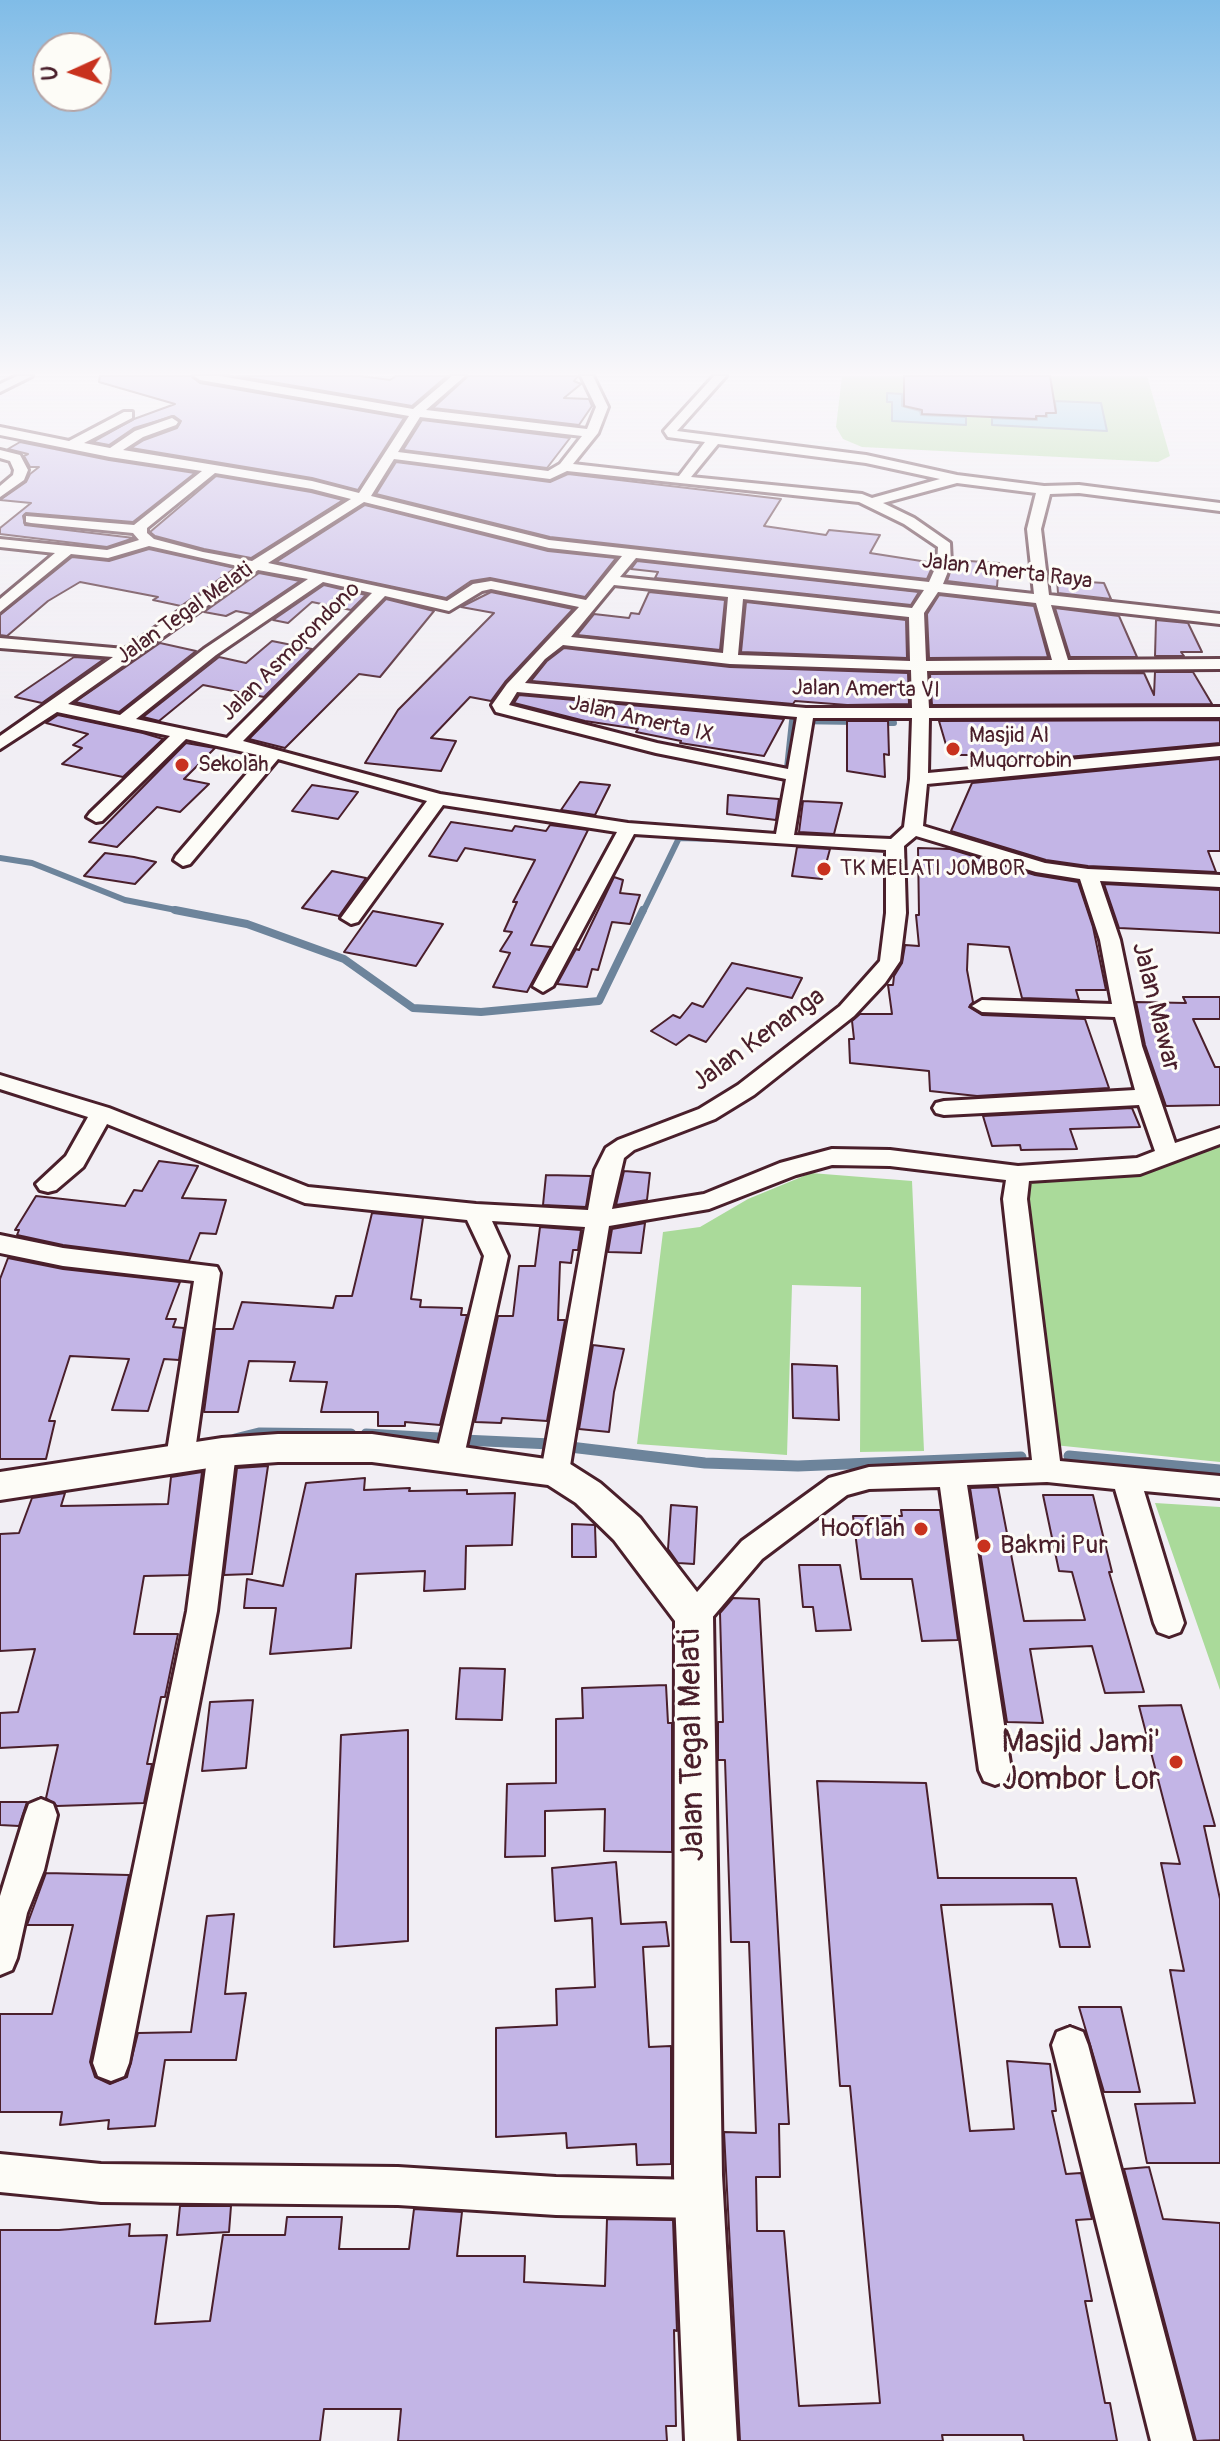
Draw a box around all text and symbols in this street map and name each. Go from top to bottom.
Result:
north arrow [32,32,112,112]
text: U [36,65,64,81]
street label: Jalan Amerta Raya [920,548,1094,596]
street label: Jalan Tegal Melati [112,557,258,671]
street label: Jalan Asmorondono [216,577,366,727]
street label: Jalan Amerta VI [792,676,940,704]
street label: Jalan Amerta IX [566,691,716,749]
place label: Masjid Al Muqorrobin [969,723,1072,774]
marker: Masjid Al Muqorrobin [944,740,962,758]
place label: Sekolah [198,752,268,778]
marker: Sekolah [173,756,191,774]
place label: TK MELATI JOMBOR [840,856,1025,882]
marker: TK MELATI JOMBOR [815,860,833,878]
street label: Jalan Mawar [1124,939,1186,1075]
street label: Jalan Kenanga [687,981,831,1099]
place label: Hooflah [820,1513,905,1545]
marker: Hooflah [912,1520,930,1538]
place label: Bakmi Pur [1000,1530,1108,1562]
marker: Bakmi Pur [975,1537,993,1555]
street label: Jalan Tegal Melati [672,1628,714,1862]
place label: Masjid Jami' Jombor Lor [1001,1725,1160,1800]
marker: Masjid Jami' Jombor Lor [1167,1753,1185,1771]

